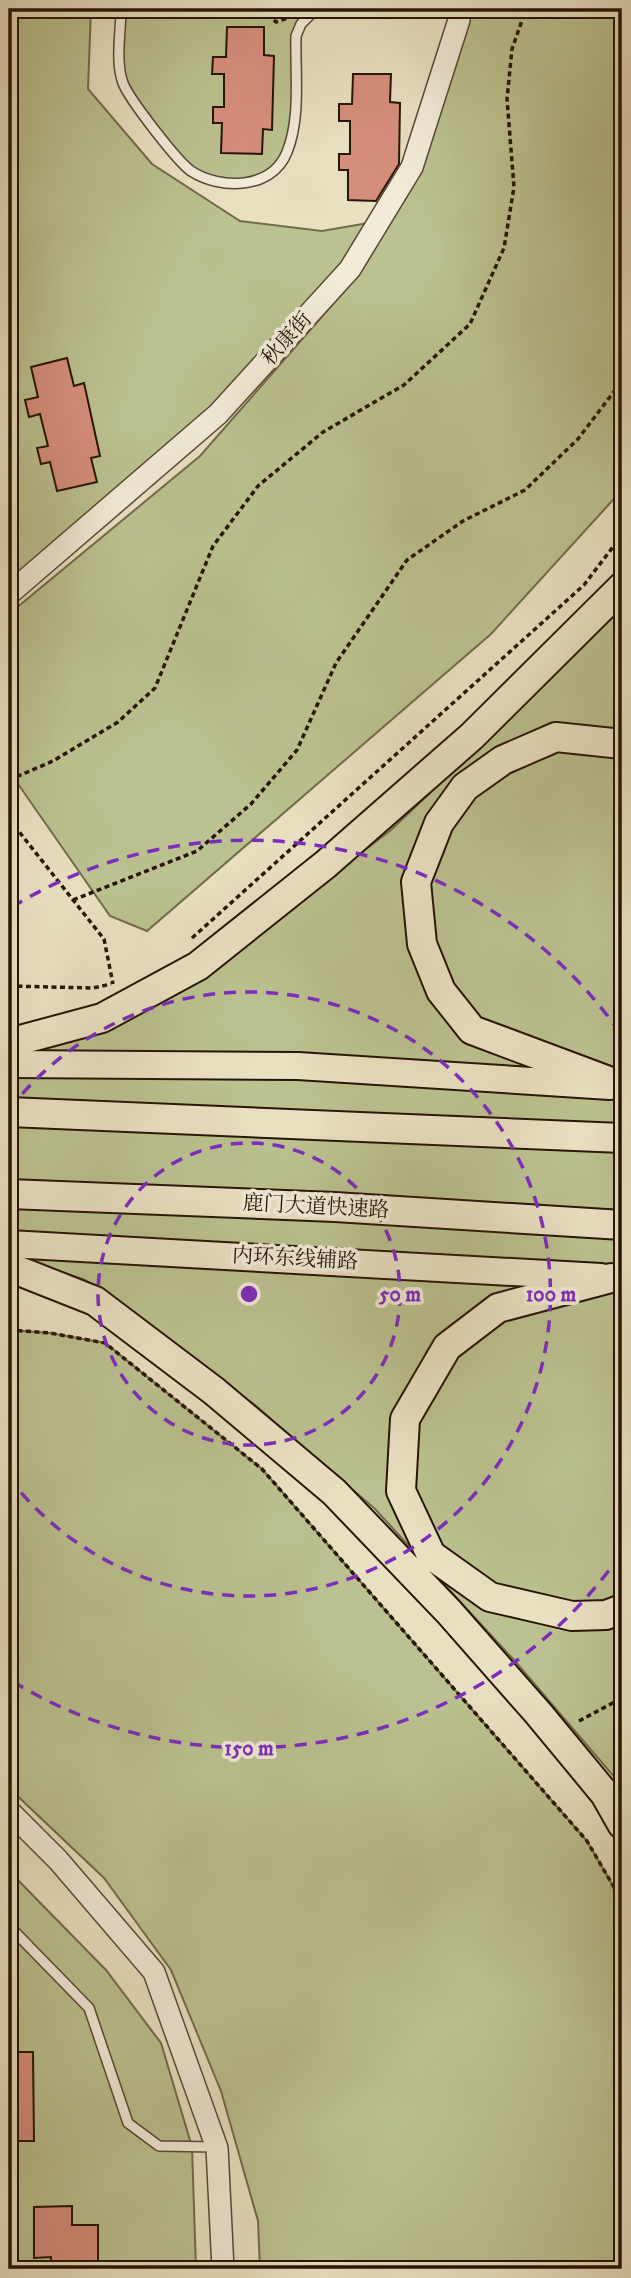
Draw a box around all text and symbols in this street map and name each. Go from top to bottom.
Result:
street label: 秋康街 [256,307,318,371]
street label: 鹿门大道快速路 [242,1190,390,1224]
street label: 内环东线辅路 [231,1243,359,1275]
centre of rings [237,1282,261,1306]
text: 50 m [378,1282,421,1308]
text: 100 m [526,1282,576,1308]
text: 150 m [224,1736,274,1762]

